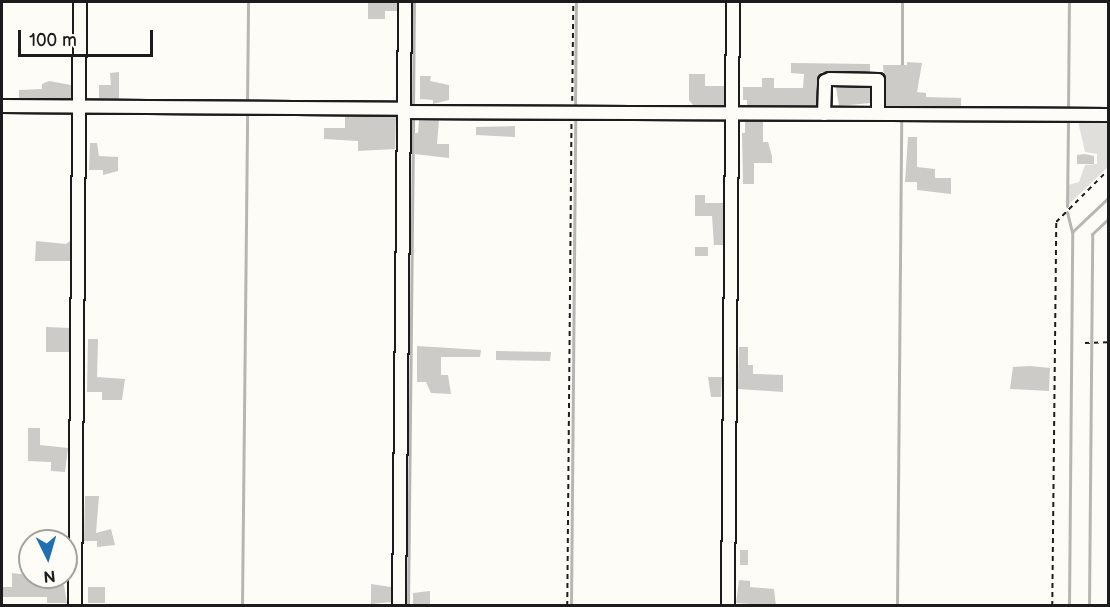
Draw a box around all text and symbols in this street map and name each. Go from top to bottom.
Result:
scale bar [21,18,156,56]
text: 100 m [29,30,77,51]
north arrow [18,529,78,589]
text: N [43,565,56,585]

